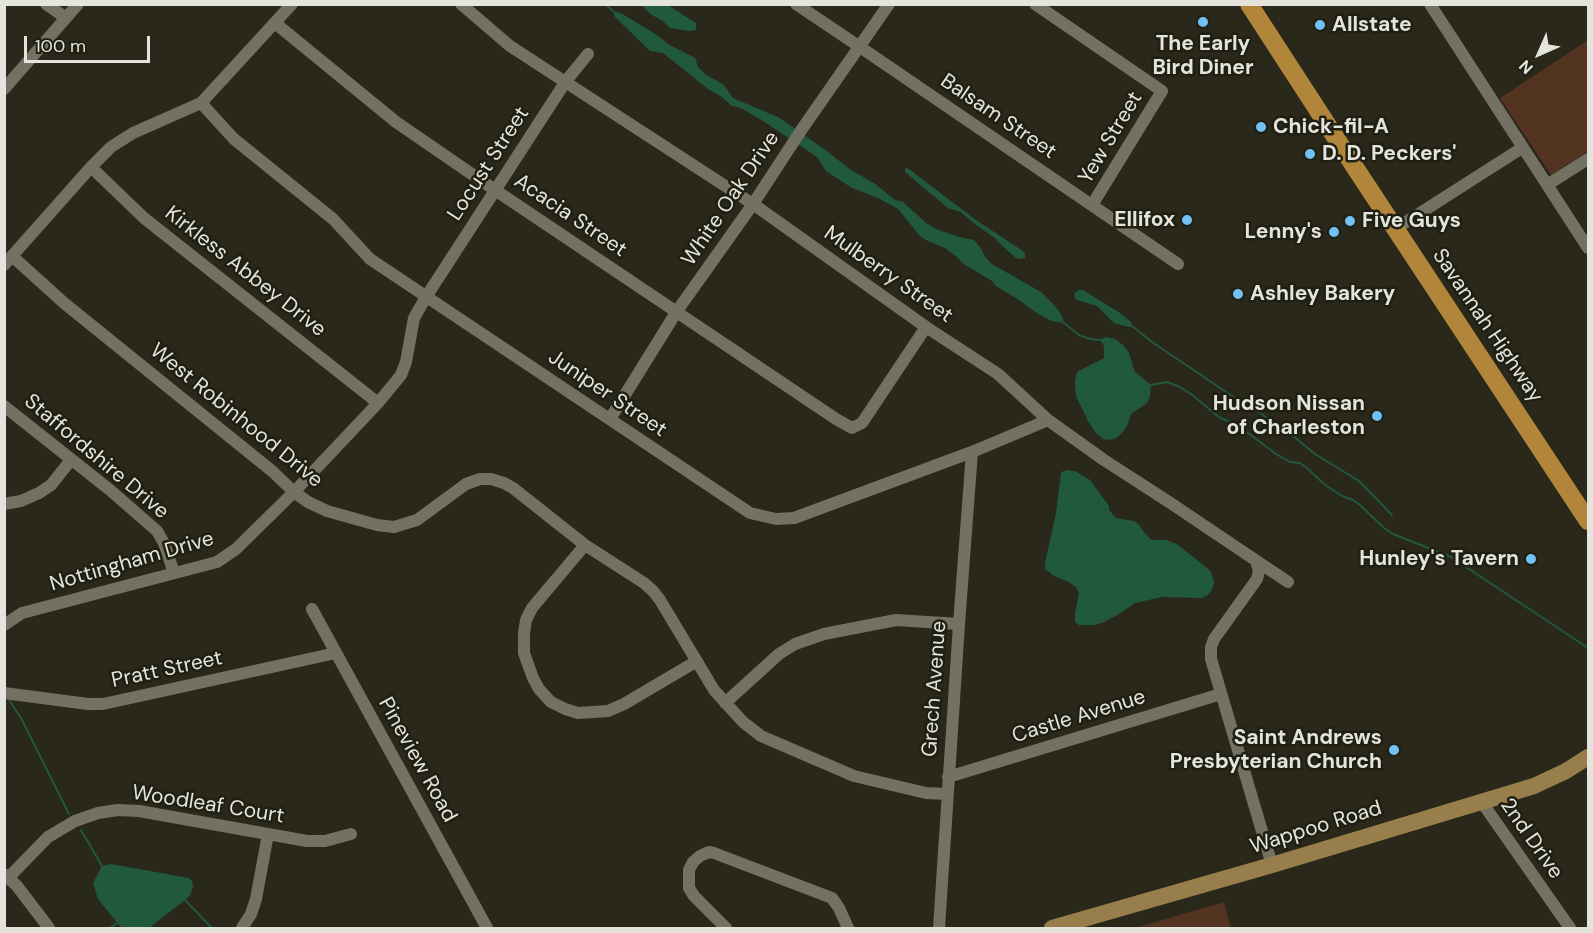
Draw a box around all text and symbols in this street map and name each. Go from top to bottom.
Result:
place label: Allstate [1332,12,1412,38]
marker: The Early Bird Diner [1196,15,1210,29]
marker: Allstate [1313,18,1327,32]
scale bar [27,24,153,62]
north arrow [1509,24,1569,84]
place label: The Early Bird Diner [1152,31,1254,81]
text: 100 m [35,34,86,58]
text: N [1514,56,1537,79]
street label: Balsam Street [935,69,1061,165]
street label: Yew Street [1074,87,1148,189]
street label: Locust Street [443,102,535,226]
place label: Chick-fil-A [1273,114,1389,140]
marker: Chick-fil-A [1254,120,1268,134]
street label: White Oak Drive [677,127,785,271]
place label: D. D. Peckers' [1322,141,1456,167]
marker: D. D. Peckers' [1303,147,1317,161]
street label: Acacia Street [509,169,631,263]
street label: Kirkless Abbey Drive [159,201,331,343]
place label: Ellifox [1114,207,1175,233]
place label: Five Guys [1362,208,1461,234]
marker: Ellifox [1180,213,1194,227]
marker: Five Guys [1343,214,1357,228]
place label: Lenny's [1245,219,1322,245]
street label: Mulberry Street [819,221,957,329]
marker: Lenny's [1327,225,1341,239]
street label: Savannah Highway [1426,244,1548,408]
place label: Ashley Bakery [1250,281,1395,307]
marker: Ashley Bakery [1231,287,1245,301]
street label: West Robinhood Drive [144,339,328,493]
street label: Juniper Street [543,345,671,443]
street label: Staffordshire Drive [19,389,173,525]
place label: Hudson Nissan of Charleston [1213,391,1365,441]
marker: Hudson Nissan of Charleston [1370,409,1384,423]
street label: Nottingham Drive [47,527,217,597]
place label: Hunley's Tavern [1359,546,1519,572]
marker: Hunley's Tavern [1524,552,1538,566]
street label: Grech Avenue [918,620,952,758]
street label: Pratt Street [109,646,225,694]
street label: Castle Avenue [1009,685,1149,749]
street label: Pineview Road [372,693,462,827]
place label: Saint Andrews Presbyterian Church [1170,725,1382,775]
marker: Saint Andrews Presbyterian Church [1387,743,1401,757]
street label: Woodleaf Court [130,781,286,829]
street label: 2nd Drive [1494,794,1568,884]
street label: Wappoo Road [1247,796,1385,860]

